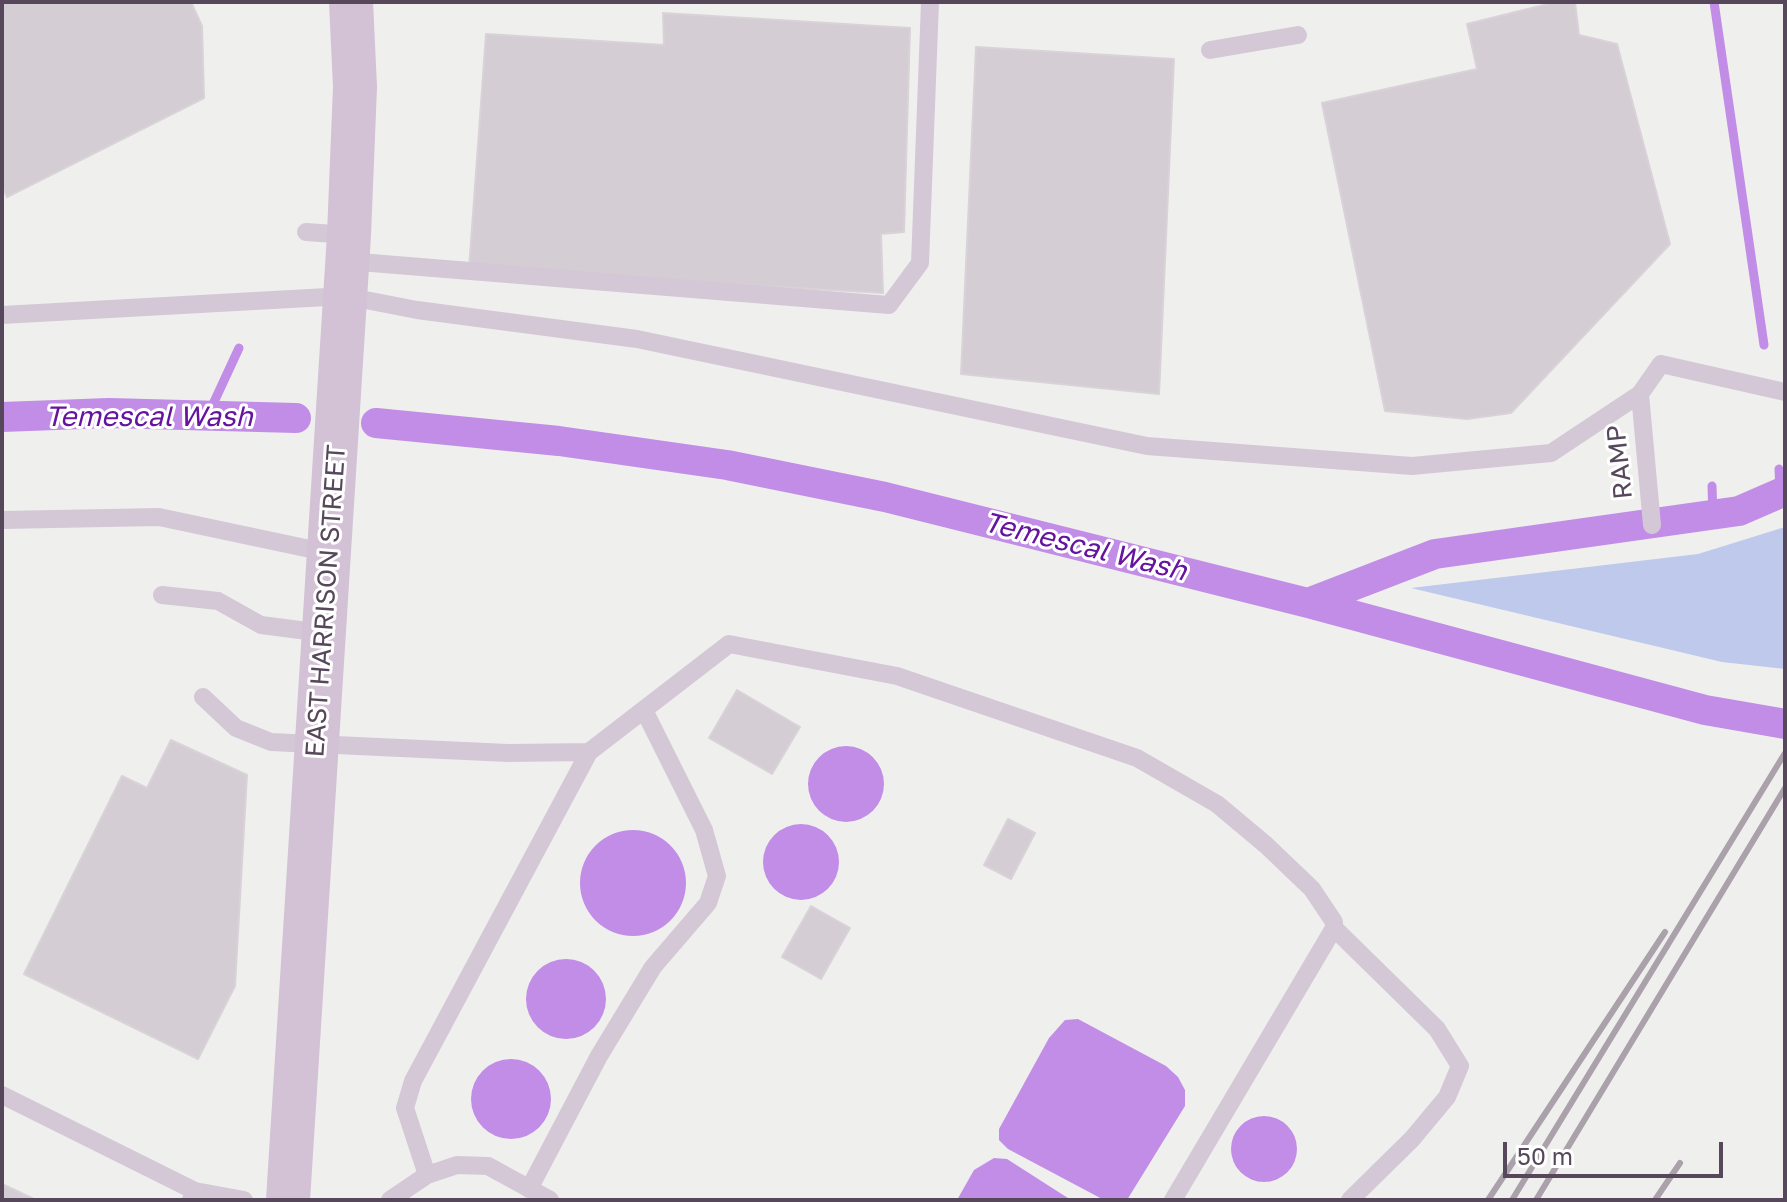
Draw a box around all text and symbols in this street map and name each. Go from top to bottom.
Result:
water label: Temescal Wash [45,400,253,434]
street label: RAMP [1601,423,1639,501]
street label: EAST HARRISON STREET [300,444,352,758]
water label: Temescal Wash [980,506,1190,588]
scale bar [1507,1126,1727,1176]
text: 50 m [1517,1141,1573,1170]

